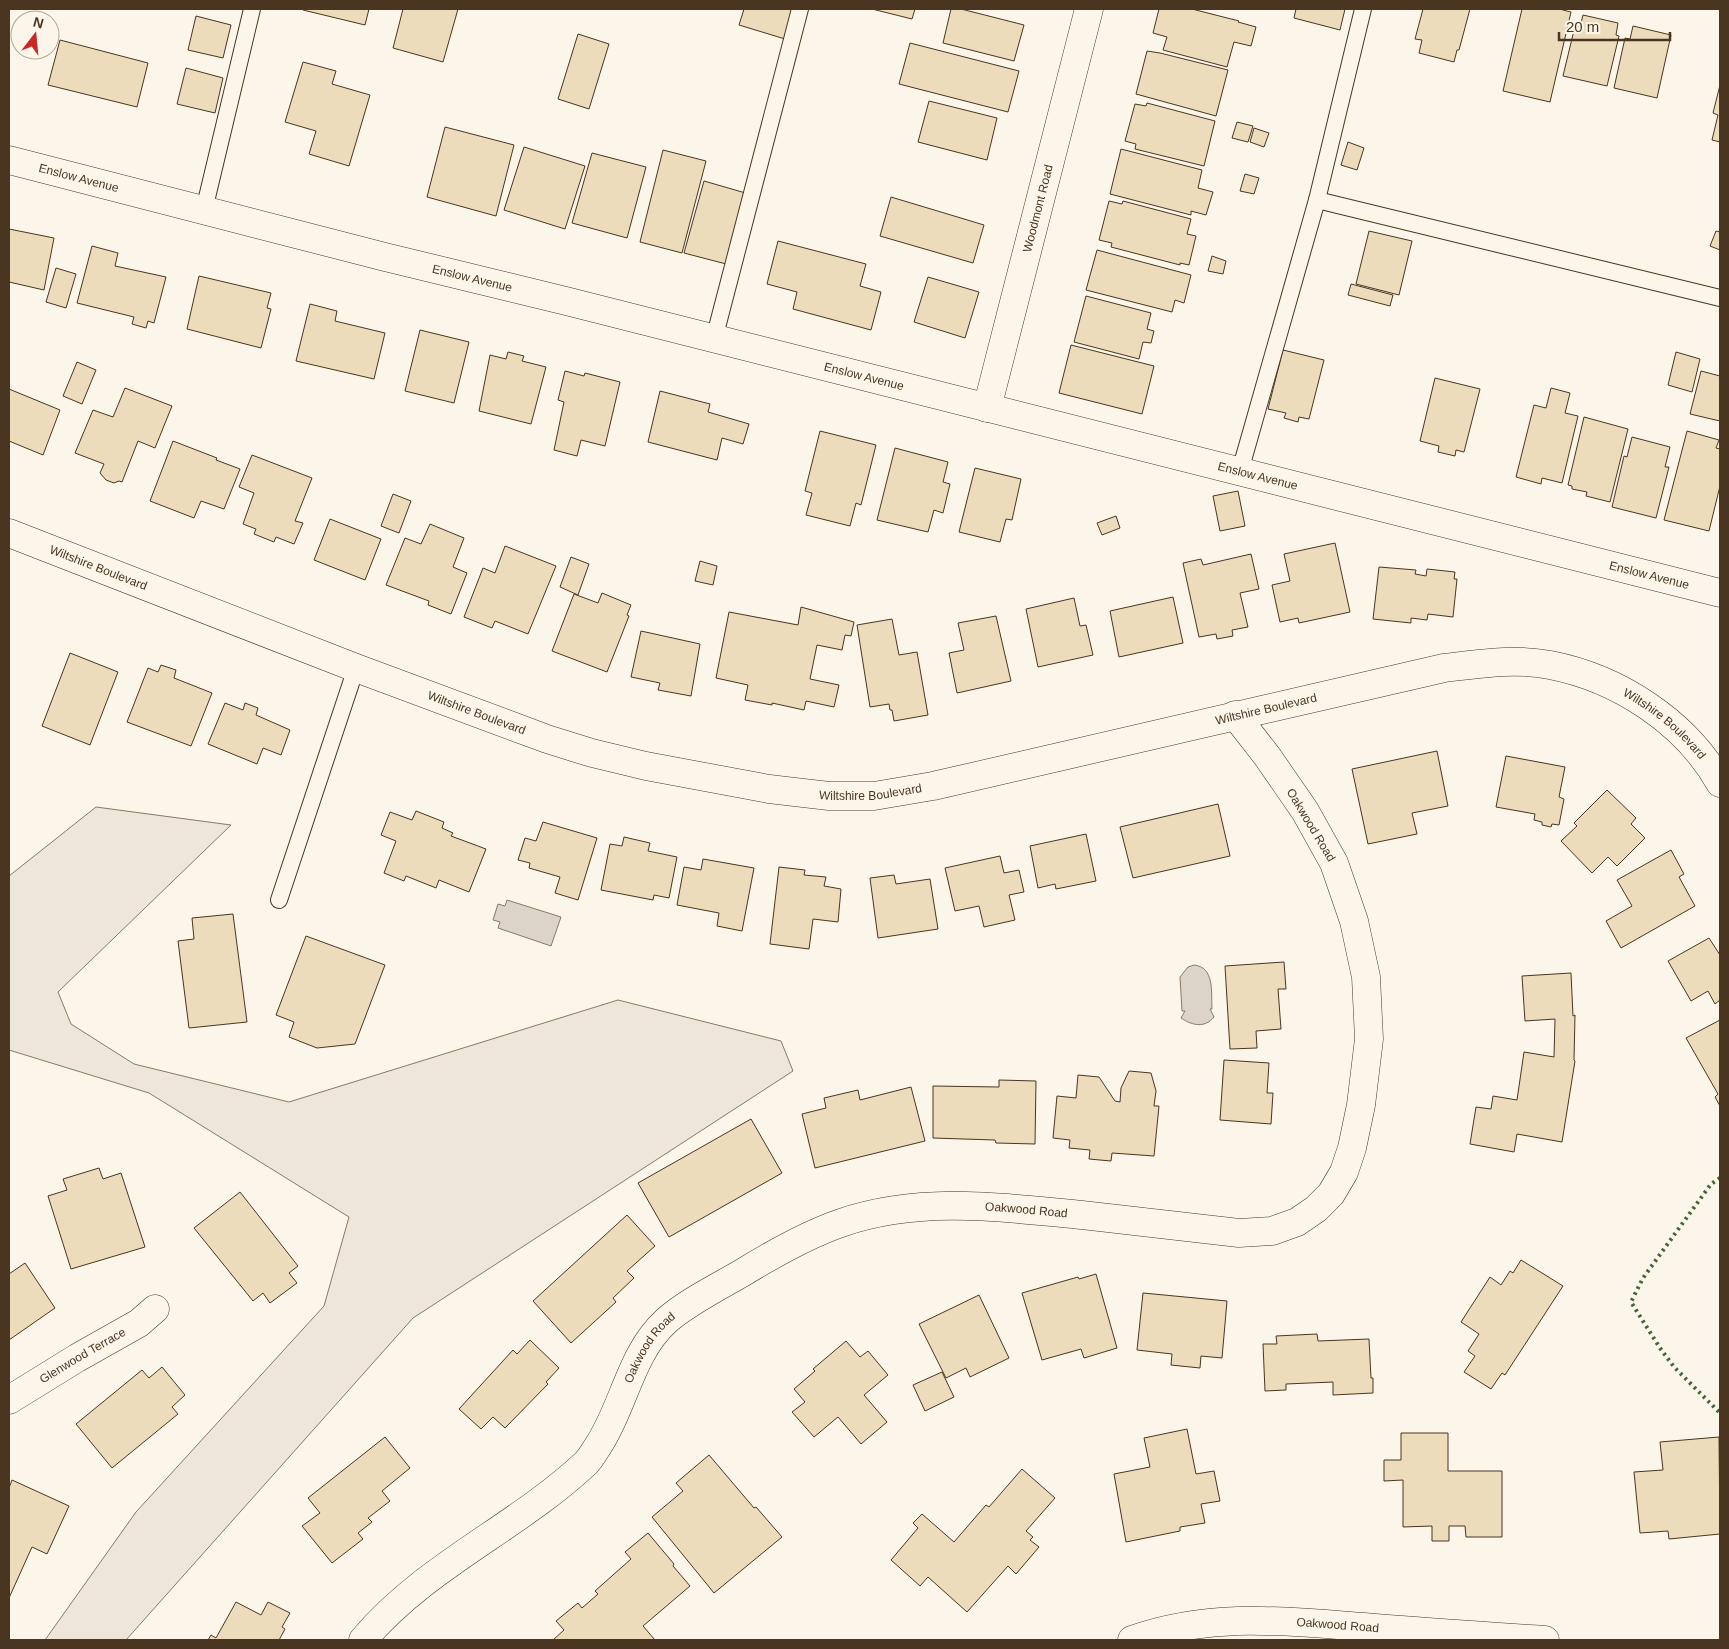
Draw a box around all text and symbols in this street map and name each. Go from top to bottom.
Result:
north arrow [10,10,60,60]
scale bar [1559,10,1670,42]
text: N [32,13,46,32]
text: 20 m [1566,18,1599,35]
street label: Enslow Avenue [37,161,120,195]
street label: Woodmont Road [1020,163,1056,254]
street label: Enslow Avenue [431,262,514,295]
street label: Enslow Avenue [823,360,906,393]
street label: Enslow Avenue [1216,459,1299,493]
street label: Wiltshire Boulevard [48,543,149,593]
street label: Enslow Avenue [1608,558,1691,592]
street label: Wiltshire Boulevard [1621,686,1709,762]
street label: Wiltshire Boulevard [426,688,528,737]
street label: Wiltshire Boulevard [1214,691,1318,728]
street label: Wiltshire Boulevard [818,781,923,803]
street label: Oakwood Road [1284,786,1338,864]
street label: Oakwood Road [985,1200,1068,1221]
street label: Oakwood Road [621,1309,678,1385]
street label: Glenwood Terrace [37,1325,128,1386]
street label: Oakwood Road [1296,1615,1380,1635]

